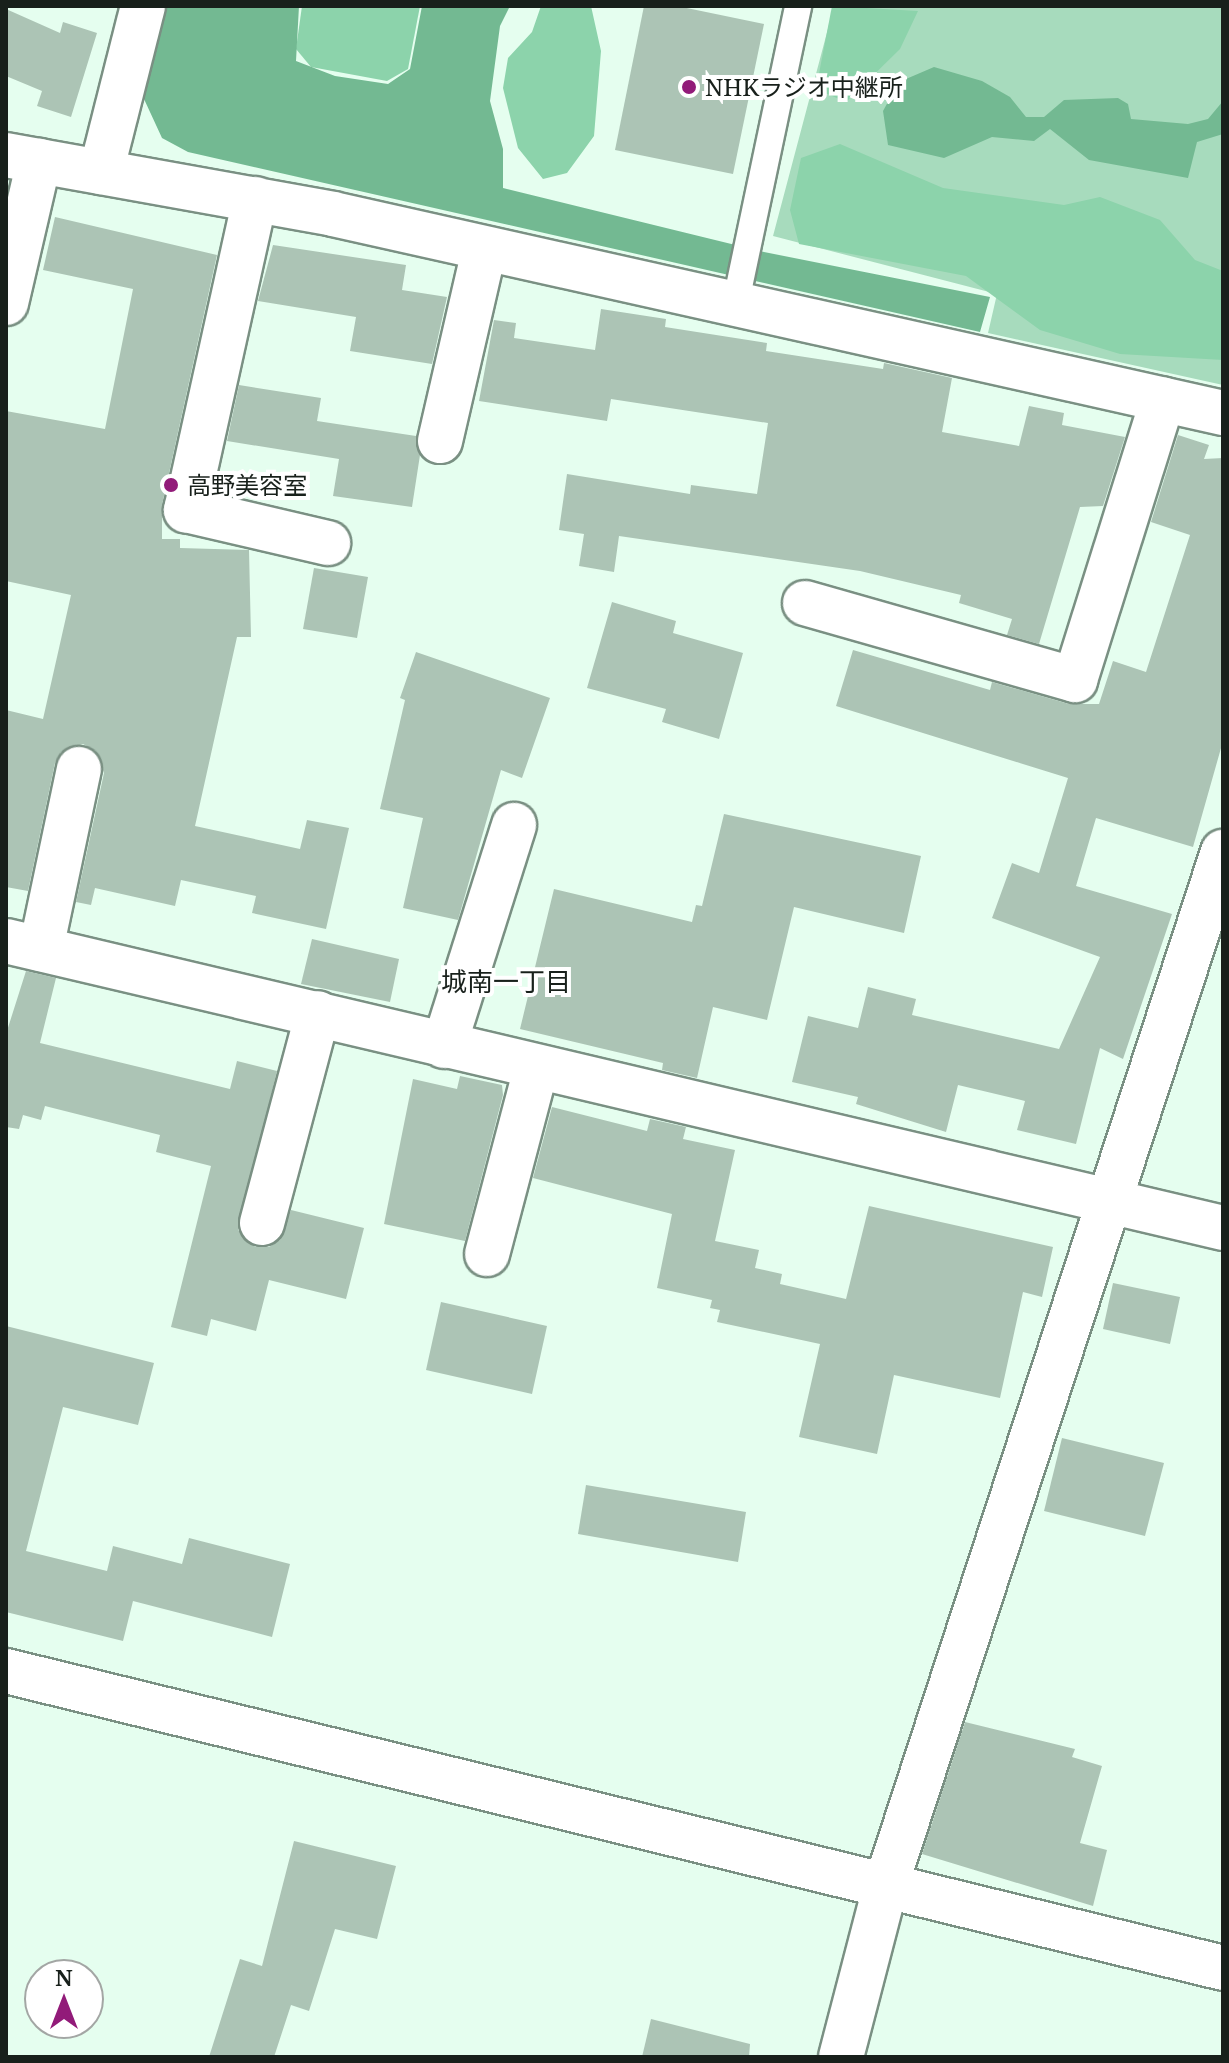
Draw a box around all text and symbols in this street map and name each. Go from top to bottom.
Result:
place label: NHKラジオ中継所 [705,73,903,101]
marker: NHKラジオ中継所 [680,78,698,96]
place label: 高野美容室 [187,471,307,499]
marker: 高野美容室 [162,476,180,494]
district label: 城南一丁目 [441,966,571,998]
north arrow [24,1959,104,2039]
text: N [55,1962,73,1992]

